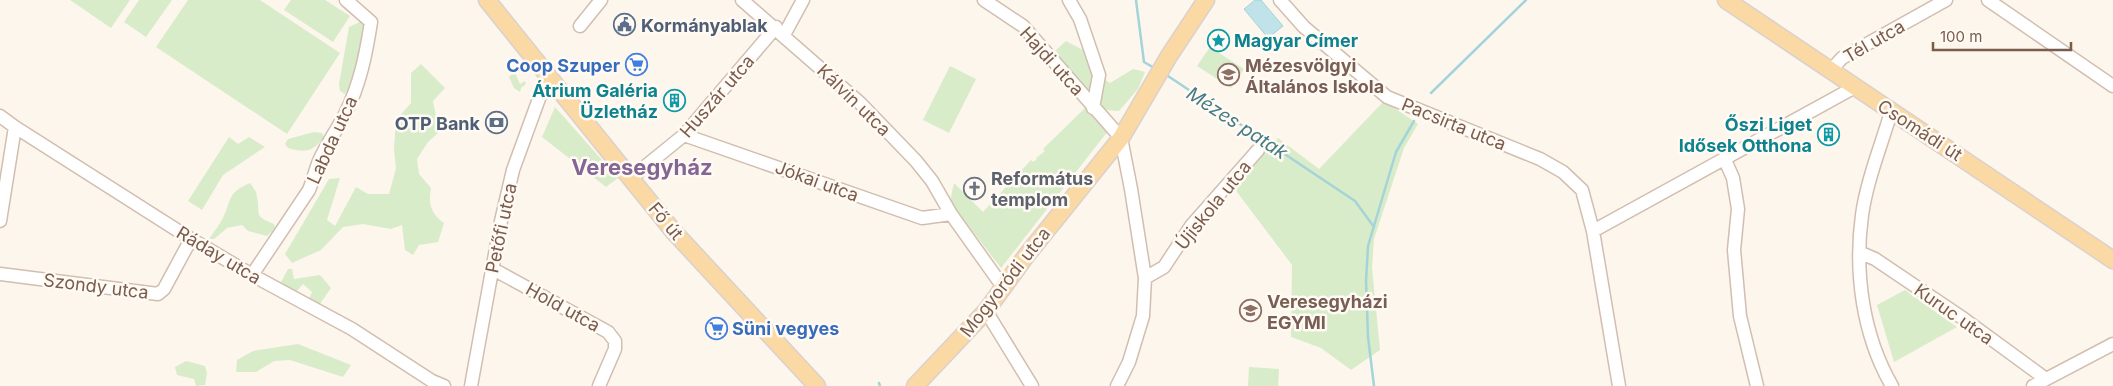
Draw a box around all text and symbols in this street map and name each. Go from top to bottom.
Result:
public building icon: Kormányablak [613,13,637,37]
place label: Kormányablak [641,15,768,36]
street label: Tél utca [1840,15,1908,67]
scale bar [1933,20,2070,52]
street label: Hajdi utca [1016,22,1088,100]
text: 100 m [1940,27,1982,46]
place icon: Magyar Címer [1206,28,1230,52]
place label: Magyar Címer [1234,30,1358,51]
street label: Huszár utca [676,50,758,142]
supermarket icon: Coop Szuper [624,53,648,77]
place label: Coop Szuper [506,55,620,76]
place label: Mézesvölgyi Általános Iskola [1245,55,1384,97]
street label: Kálvin utca [813,60,895,140]
school or university icon: Mézesvölgyi Általános Iskola [1217,63,1241,87]
place label: Átrium Galéria Üzletház [532,80,658,122]
water label: Mézes patak [1182,82,1292,164]
building icon: Átrium Galéria Üzletház [662,88,686,112]
street label: Labda utca [303,93,361,187]
street label: Pacsirta utca [1399,93,1509,155]
street label: Csomádi út [1874,95,1966,165]
bank icon: OTP Bank [484,111,508,135]
place label: OTP Bank [395,113,481,134]
place label: Őszi Liget Idősek Otthona [1679,114,1812,156]
building icon: Őszi Liget Idősek Otthona [1816,122,1840,146]
district label: Veresegyház [571,154,713,180]
street label: Jókai utca [772,156,862,206]
street label: Újiskola utca [1170,156,1255,254]
place label: Református templom [991,168,1093,210]
church icon: Református templom [963,176,987,200]
street label: Petőfi utca [481,181,521,275]
street label: Fő út [644,198,688,244]
street label: Ráday utca [173,222,265,288]
street label: Mogyoródi utca [956,223,1054,341]
street label: Szondy utca [42,269,150,303]
street label: Hold utca [522,278,604,336]
street label: Kuruc utca [1910,279,1998,349]
place label: Veresegyházi EGYMI [1267,291,1388,333]
school or university icon: Veresegyházi EGYMI [1239,299,1263,323]
supermarket icon: Süni vegyes [704,316,728,340]
place label: Süni vegyes [732,318,839,339]

